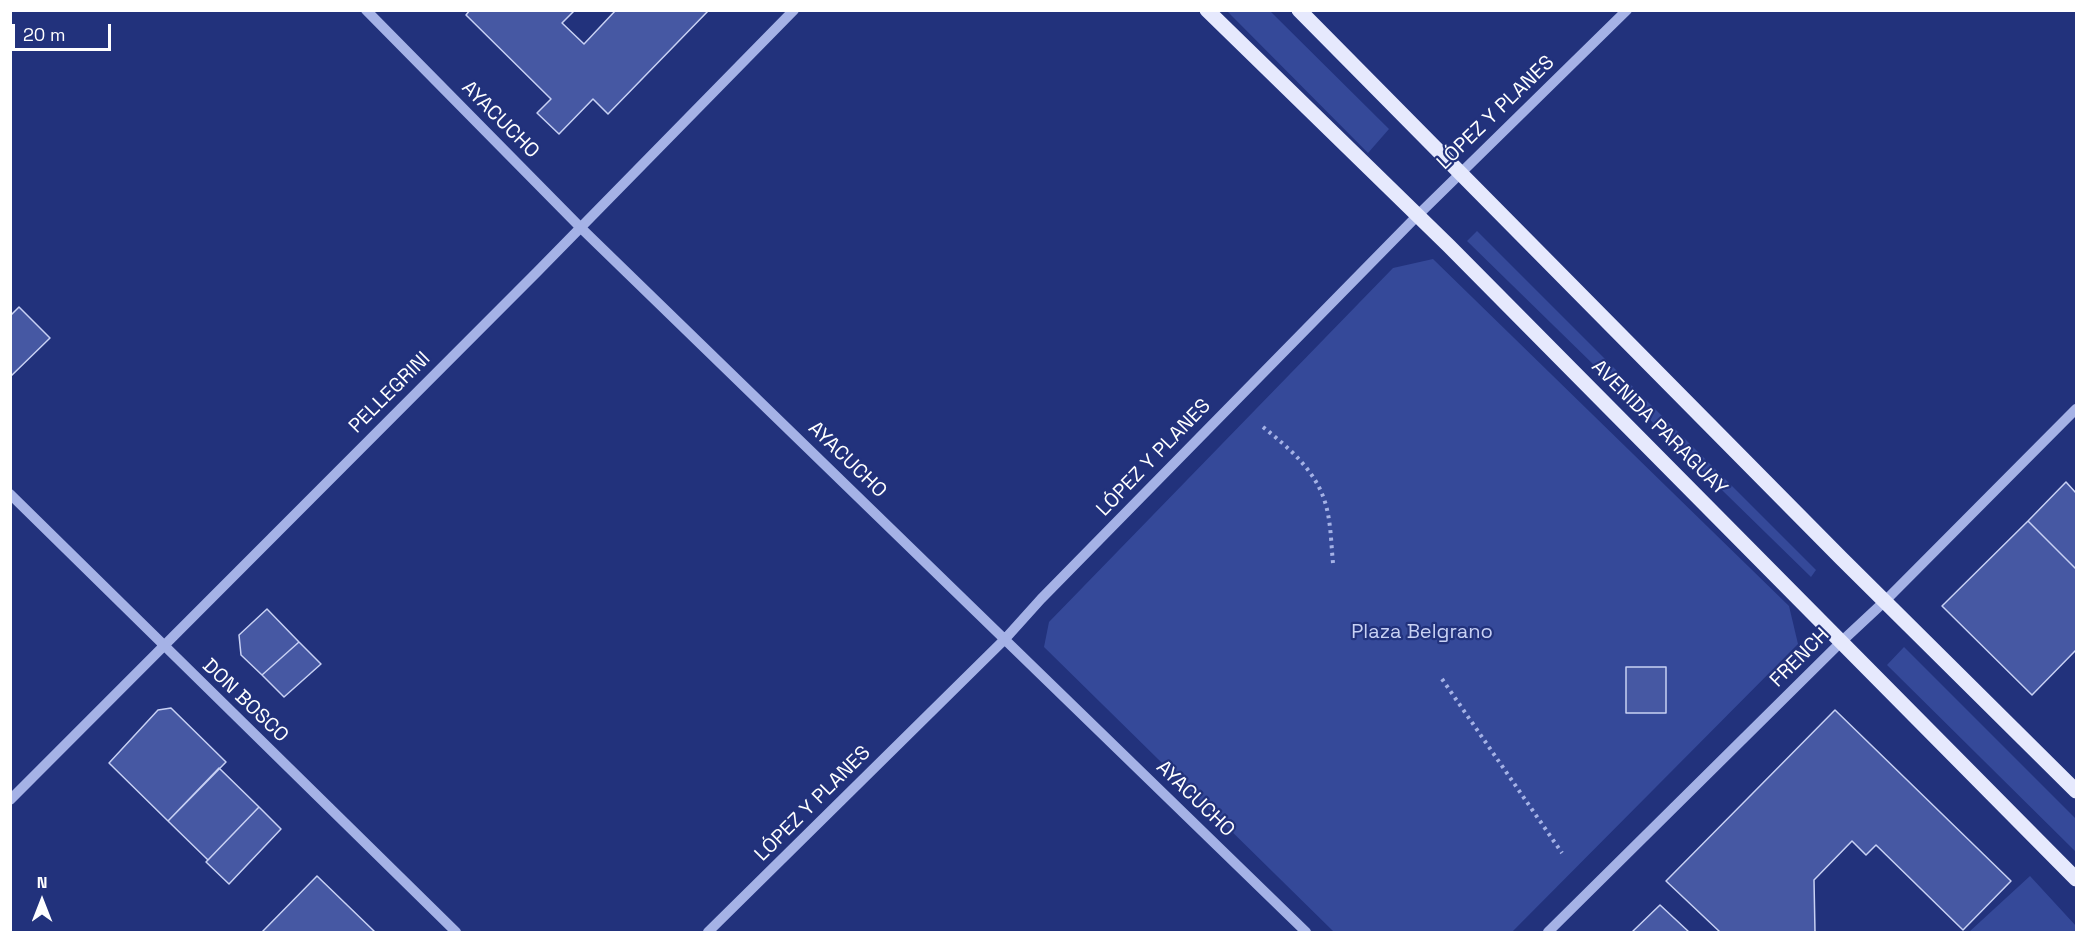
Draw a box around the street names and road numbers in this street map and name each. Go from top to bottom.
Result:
street label: LÓPEZ Y PLANES [1432,51,1560,175]
street label: AYACUCHO [456,76,544,164]
street label: PELLEGRINI [344,347,436,439]
street label: AVENIDA PARAGUAY [1586,355,1732,501]
street label: LÓPEZ Y PLANES [1092,394,1216,522]
street label: AYACUCHO [803,417,891,503]
street label: FRENCH [1765,623,1835,693]
street label: DON BOSCO [197,654,293,748]
street label: LÓPEZ Y PLANES [750,741,876,867]
street label: AYACUCHO [1151,756,1239,842]

